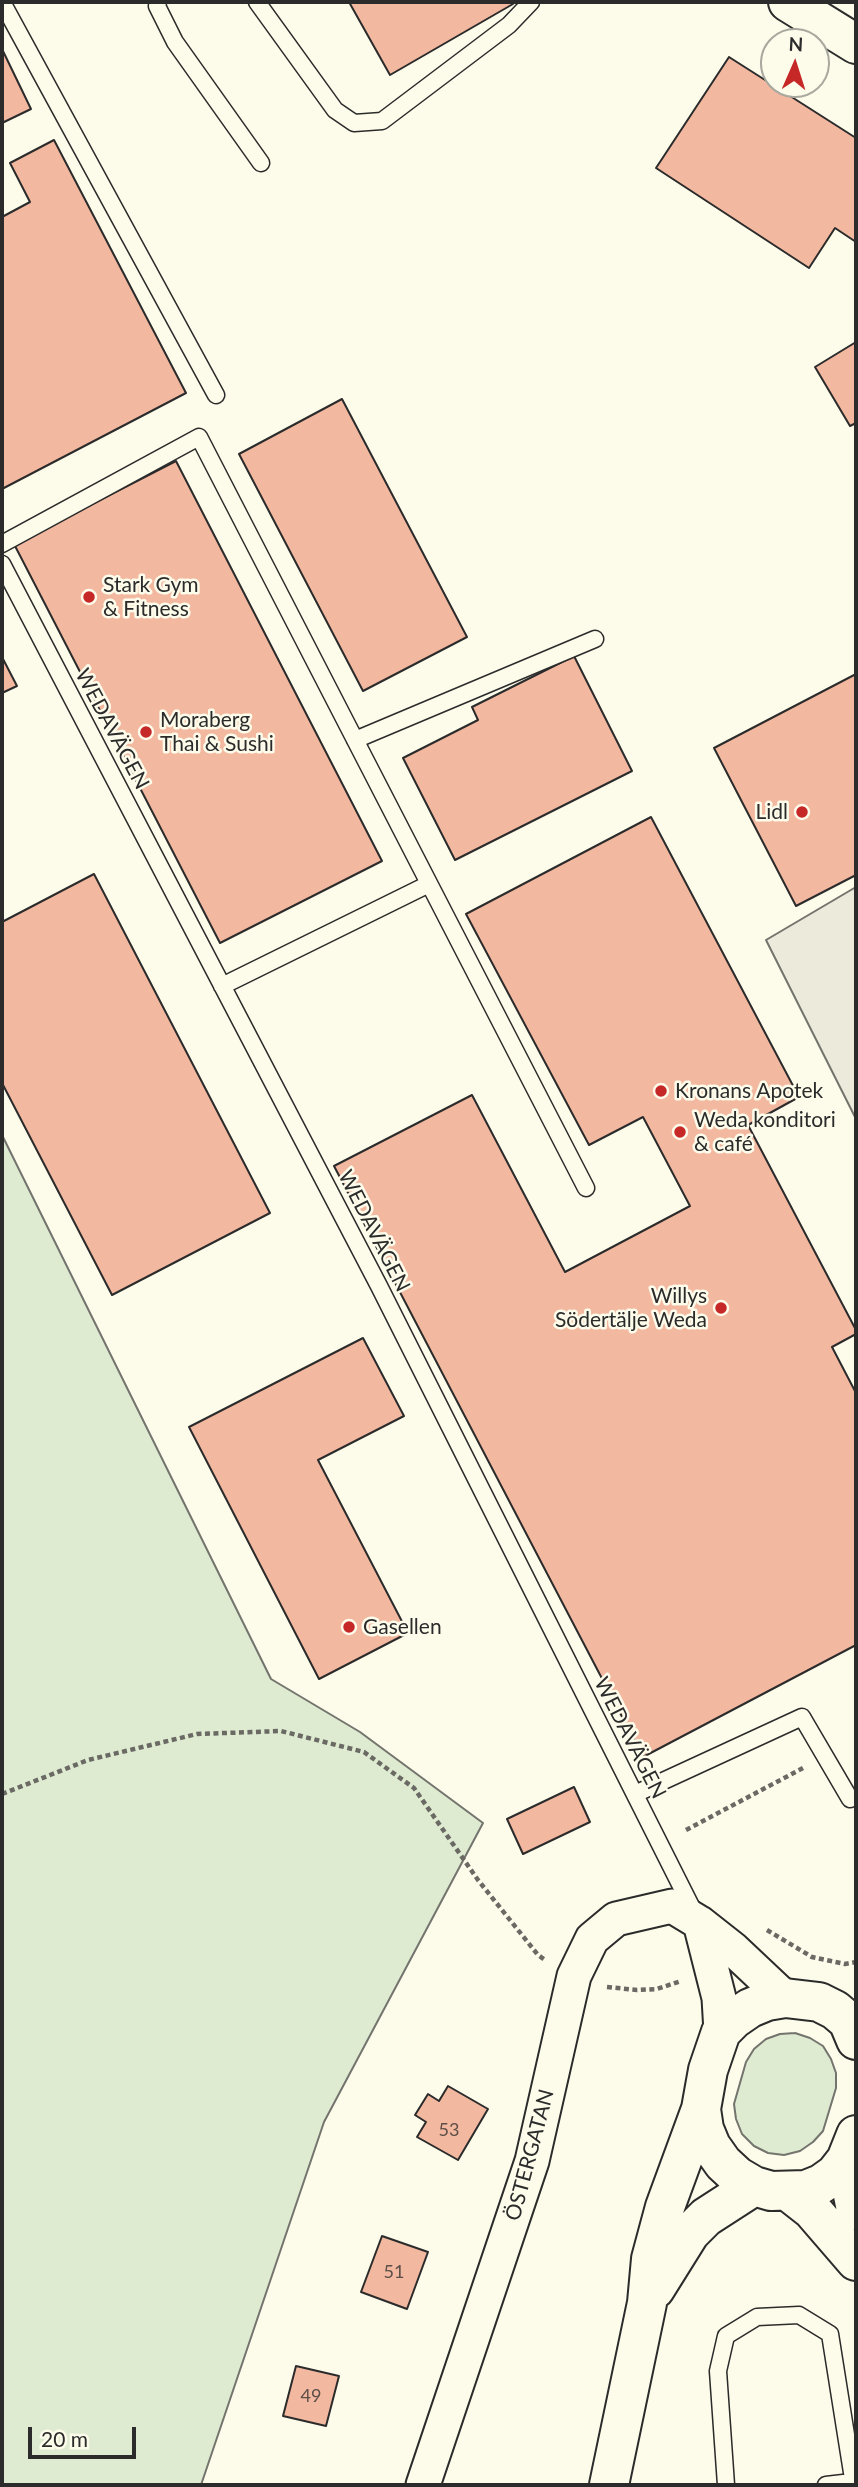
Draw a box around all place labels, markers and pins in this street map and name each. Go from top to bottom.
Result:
place label: Stark Gym & Fitness [103,572,199,622]
marker: Stark Gym & Fitness [81,589,97,605]
place label: Moraberg Thai & Sushi [160,707,274,757]
marker: Moraberg Thai & Sushi [138,724,154,740]
place label: Lidl [755,799,788,825]
marker: Lidl [794,804,810,820]
place label: Kronans Apotek [675,1078,823,1104]
marker: Kronans Apotek [653,1083,669,1099]
place label: Weda konditori & café [694,1107,836,1157]
marker: Weda konditori & café [672,1124,688,1140]
place label: Willys Södertälje Weda [555,1283,707,1333]
marker: Willys Södertälje Weda [713,1300,729,1316]
place label: Gasellen [363,1614,442,1640]
marker: Gasellen [341,1619,357,1635]

